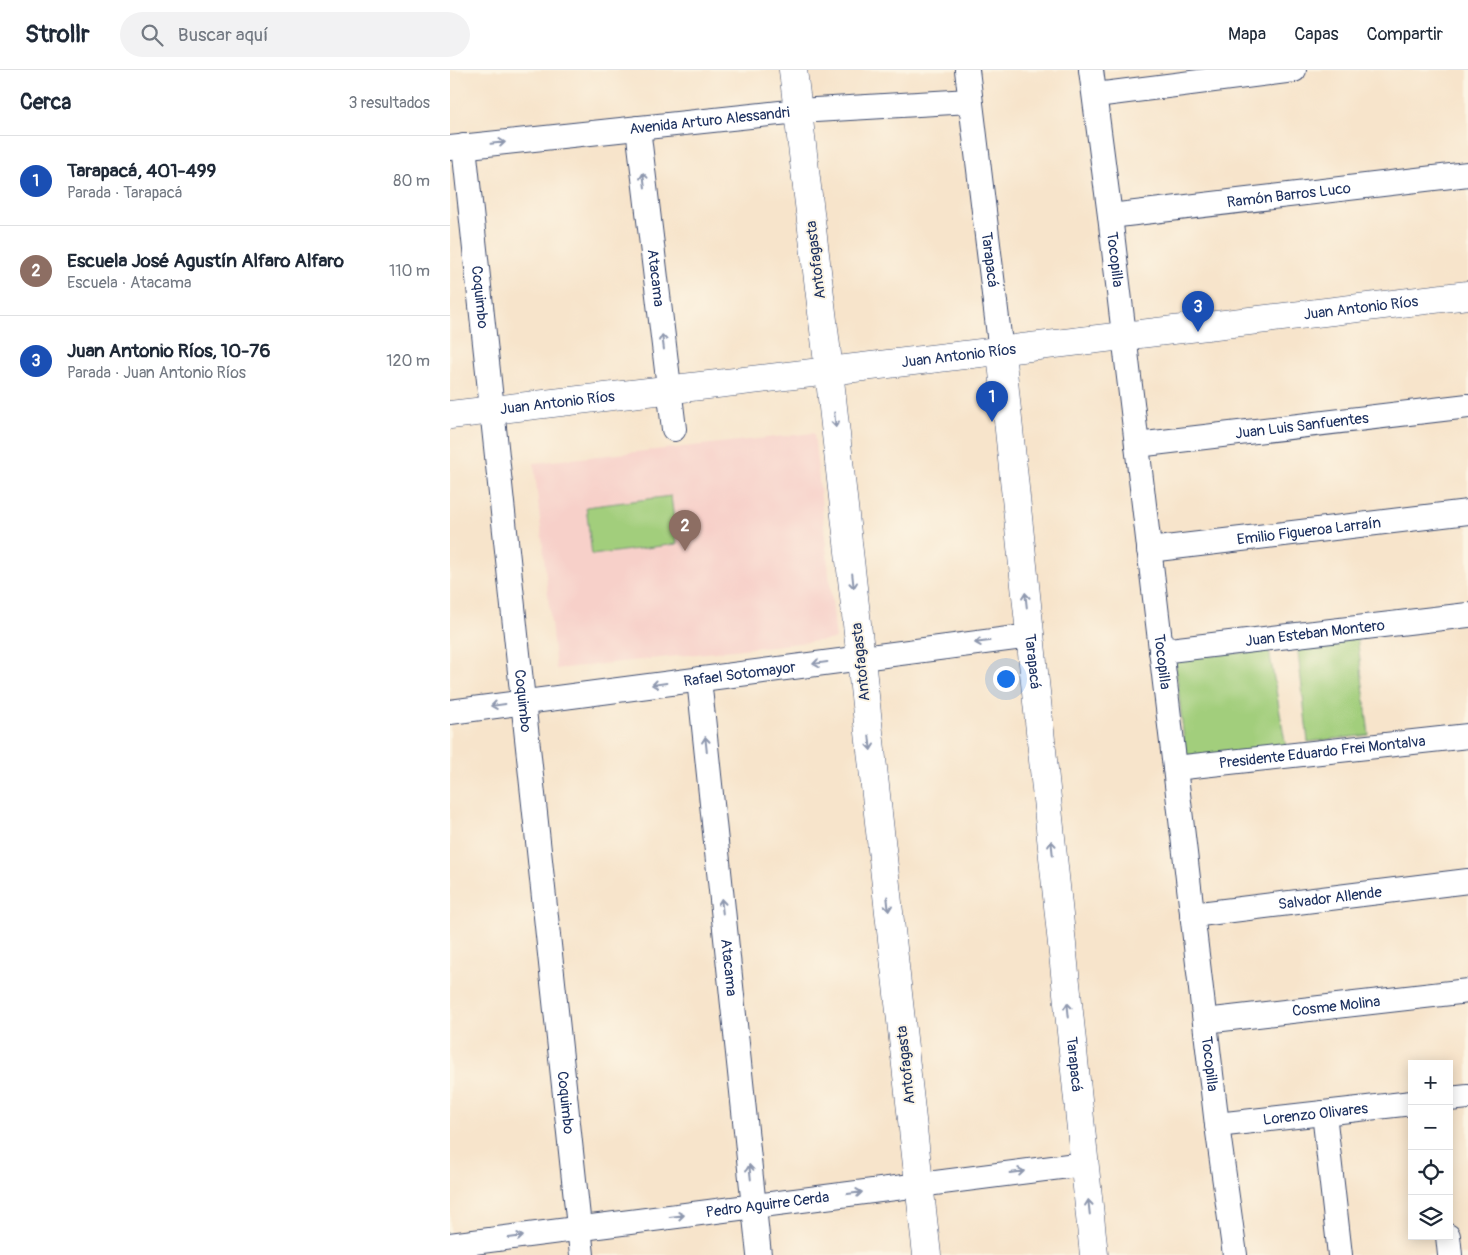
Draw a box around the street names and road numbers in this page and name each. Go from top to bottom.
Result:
street label: Avenida Arturo Alessandri [628,102,791,138]
street label: Ramón Barros Luco [1226,178,1352,212]
street label: Antofagasta [802,220,830,300]
street label: Tarapacá [977,231,1003,288]
street label: Tocopilla [1102,231,1128,288]
street label: Atacama [643,248,669,308]
street label: Coquimbo [467,265,493,329]
street label: Juan Antonio Ríos [1302,291,1419,324]
street label: Juan Antonio Ríos [900,339,1017,372]
street label: Juan Antonio Ríos [499,386,616,419]
street label: Juan Luis Sanfuentes [1234,408,1370,443]
street label: Emilio Figueroa Larraín [1236,513,1382,549]
street label: Juan Esteban Montero [1244,615,1386,651]
street label: Antofagasta [847,622,875,702]
street label: Tarapacá [1021,633,1045,690]
street label: Tocopilla [1150,633,1175,690]
street label: Rafael Sotomayor [682,657,797,691]
street label: Coquimbo [510,669,536,733]
street label: Presidente Eduardo Frei Montalva [1218,731,1426,773]
street label: Salvador Allende [1277,882,1383,914]
street label: Atacama [717,938,741,997]
street label: Cosme Molina [1291,992,1381,1020]
street label: Antofagasta [892,1025,920,1105]
street label: Tocopilla [1197,1035,1222,1093]
street label: Tarapacá [1062,1036,1087,1093]
street label: Coquimbo [553,1070,579,1135]
street label: Lorenzo Olivares [1262,1099,1369,1129]
street label: Pedro Aguirre Cerda [705,1187,830,1222]

